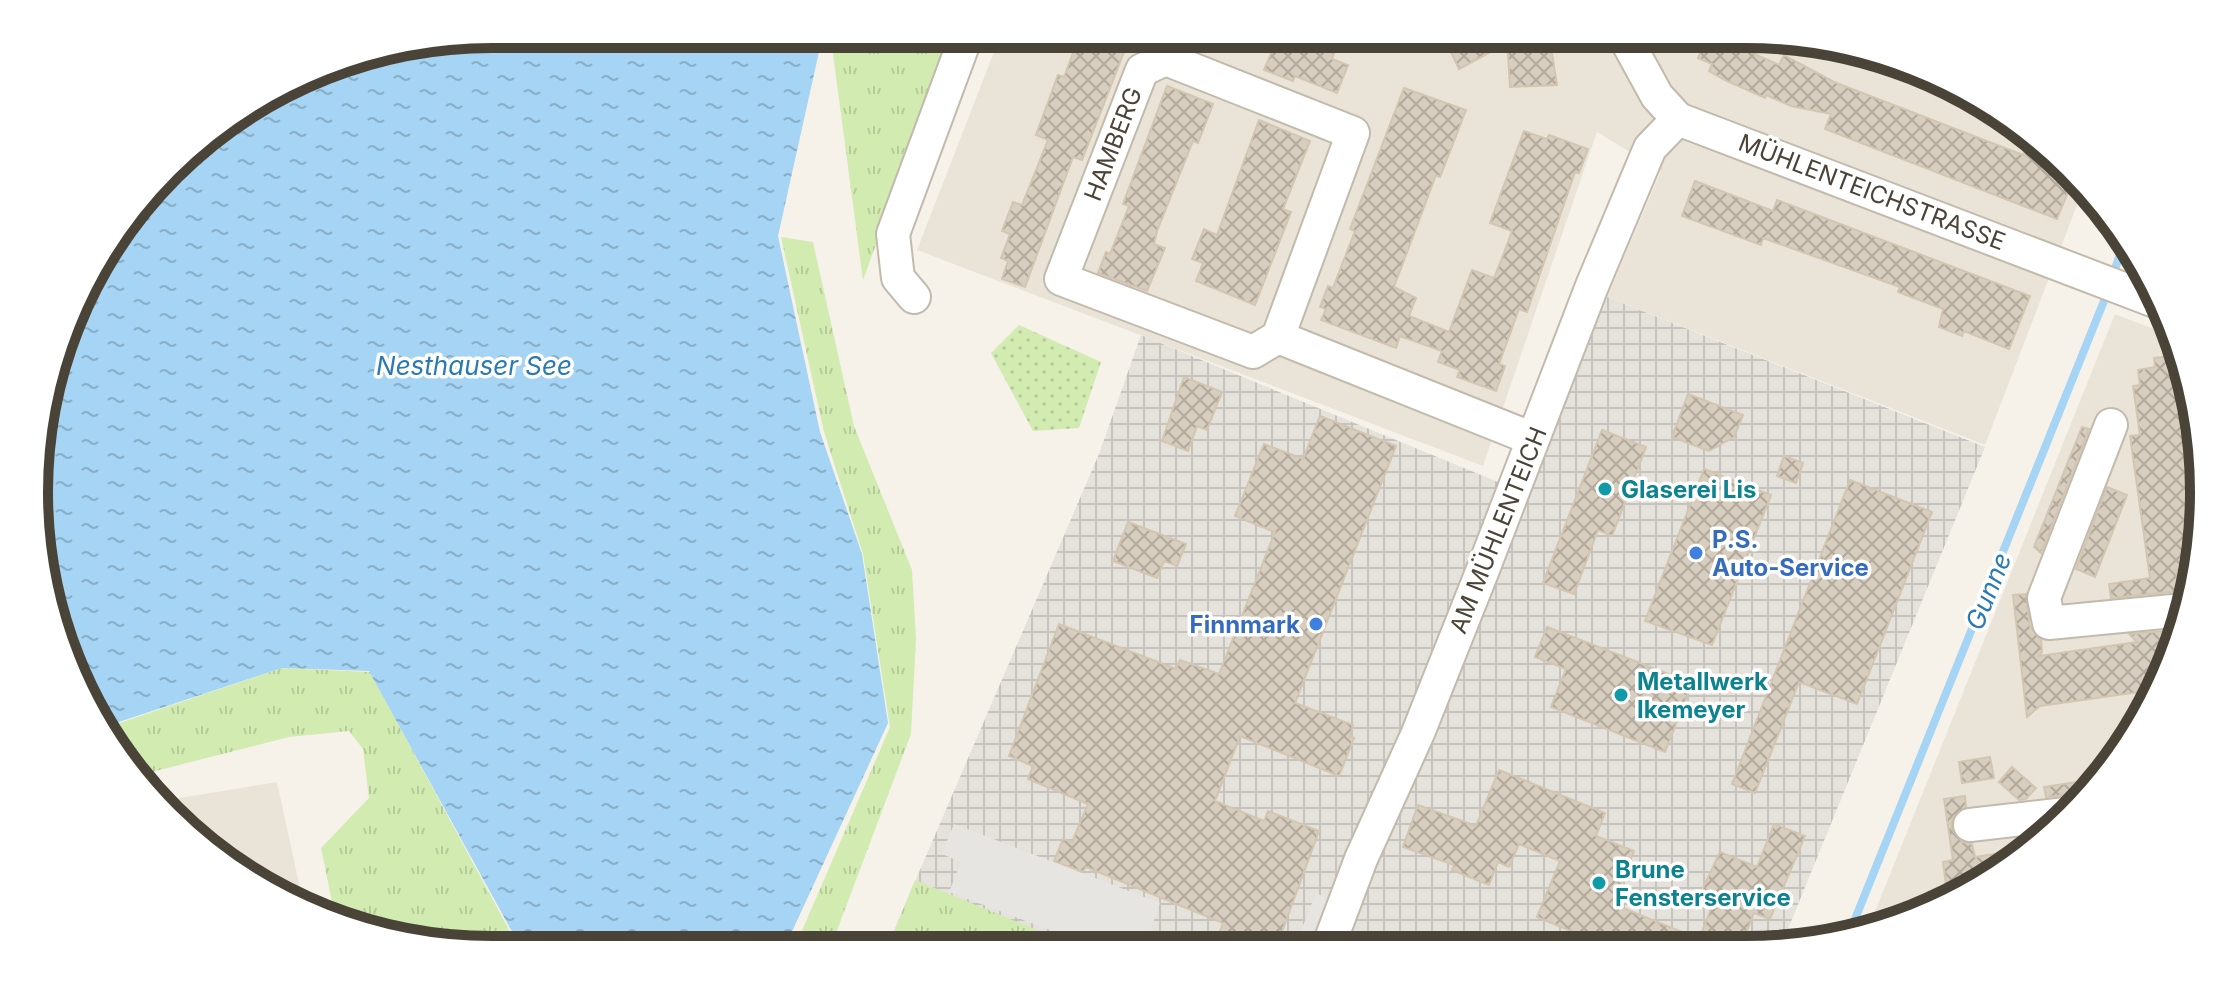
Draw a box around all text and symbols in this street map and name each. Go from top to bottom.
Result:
street label: HAMBERG [1078,83,1148,205]
street label: MÜHLENTEICHSTRASSE [1735,128,2009,256]
water label: Nesthauser See [376,350,572,381]
street label: AM MÜHLENTEICH [1443,422,1553,638]
place label: Glaserei Lis [1621,475,1756,504]
marker: Glaserei Lis [1596,480,1614,498]
place label: P.S. Auto-Service [1712,525,1869,582]
marker: P.S. Auto-Service [1687,544,1705,562]
water label: Gunne [1959,548,2017,634]
place label: Finnmark [1190,610,1300,639]
marker: Finnmark [1307,615,1325,633]
place label: Metallwerk Ikemeyer [1637,667,1768,724]
marker: Metallwerk Ikemeyer [1612,686,1630,704]
place label: Brune Fensterservice [1615,855,1791,912]
marker: Brune Fensterservice [1590,874,1608,892]

